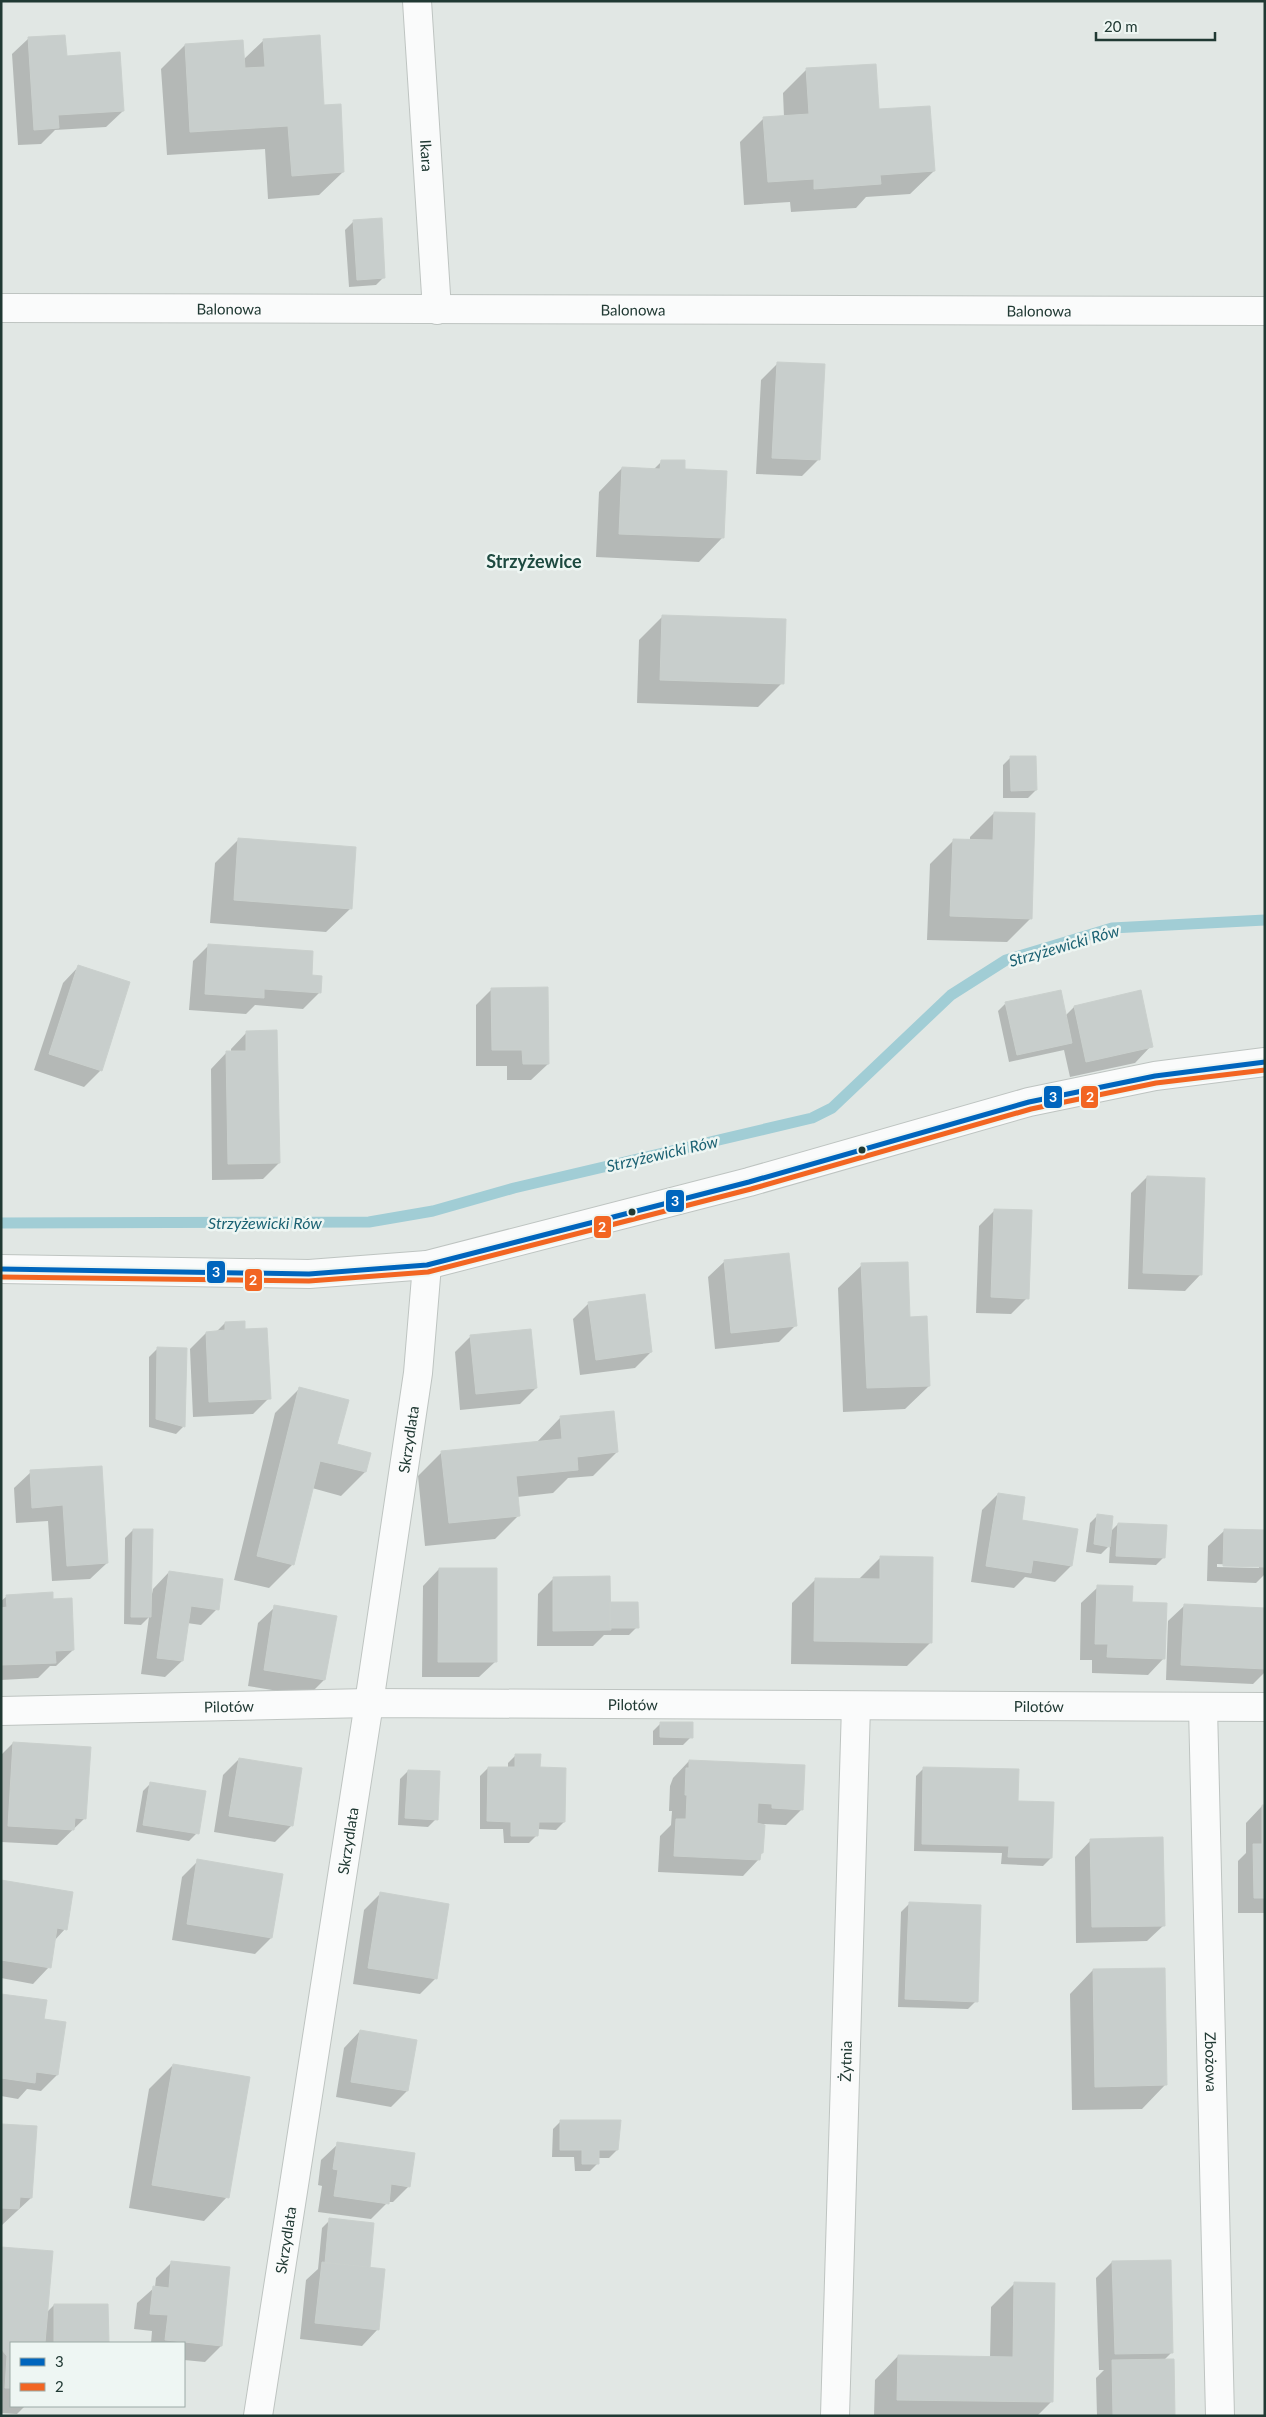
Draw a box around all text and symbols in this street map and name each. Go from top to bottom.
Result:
scale bar [1096,10,1215,42]
text: 20 m [1104,17,1138,35]
street label: Ikara [417,139,437,172]
street label: Balonowa [196,299,262,318]
street label: Balonowa [600,300,666,319]
street label: Balonowa [1006,301,1072,320]
district label: Strzyżewice [486,550,582,572]
water label: Strzyżewicki Rów [1007,920,1122,970]
line badge: 3 [1043,1085,1063,1109]
line badge: 2 [1080,1085,1099,1109]
text: 3 [1049,1088,1057,1105]
text: 2 [1086,1088,1094,1105]
water label: Strzyżewicki Rów [604,1131,720,1175]
unlabelled marker [857,1145,867,1155]
line badge: 3 [665,1189,685,1213]
text: 3 [671,1192,679,1209]
unlabelled marker [627,1207,637,1217]
water label: Strzyżewicki Rów [208,1213,322,1232]
line badge: 2 [593,1215,612,1239]
text: 2 [598,1218,606,1235]
line badge: 3 [206,1260,226,1284]
text: 3 [212,1263,220,1280]
line badge: 2 [244,1268,263,1292]
text: 2 [249,1271,257,1288]
street label: Skrzydlata [394,1405,422,1474]
street label: Pilotów [608,1695,658,1713]
street label: Pilotów [204,1696,254,1716]
street label: Pilotów [1014,1697,1064,1715]
street label: Skrzydlata [333,1806,362,1876]
street label: Zbożowa [1202,2032,1221,2092]
street label: Żytnia [836,2040,855,2082]
street label: Skrzydlata [271,2205,299,2275]
legend [10,2342,185,2407]
text: 3 [55,2352,64,2370]
text: 2 [55,2377,64,2395]

